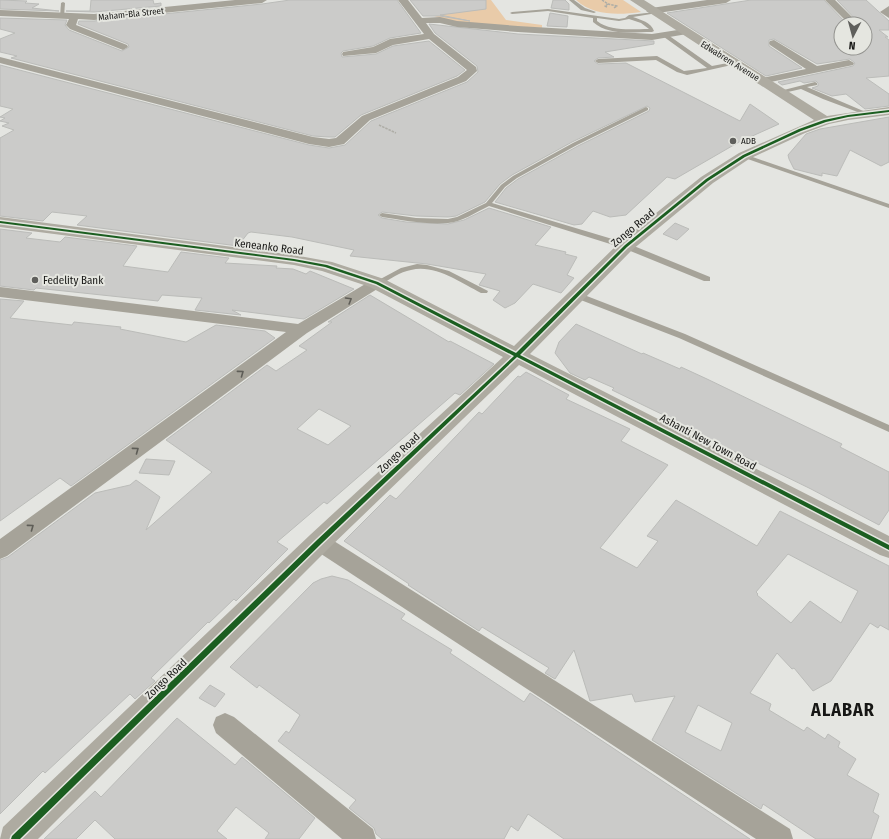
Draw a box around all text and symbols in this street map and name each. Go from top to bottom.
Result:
street label: Maham-Bla Street [98,6,164,22]
north arrow [833,16,873,56]
street label: Edwabrem Avenue [699,39,762,83]
text: N [848,39,856,52]
marker: ADB [728,136,738,146]
place label: ADB [741,136,756,146]
street label: Zongo Road [609,206,657,250]
street label: Keneanko Road [234,236,304,258]
place label: Fedelity Bank [43,274,104,287]
marker: Fedelity Bank [30,275,40,285]
one-way arrow [345,297,352,304]
one-way arrow [237,370,244,377]
street label: Ashanti New Town Road [658,411,758,473]
street label: Zongo Road [375,430,423,476]
one-way arrow [132,447,139,454]
one-way arrow [27,524,34,531]
street label: Zongo Road [143,656,189,702]
district label: ALABAR [810,699,875,721]

